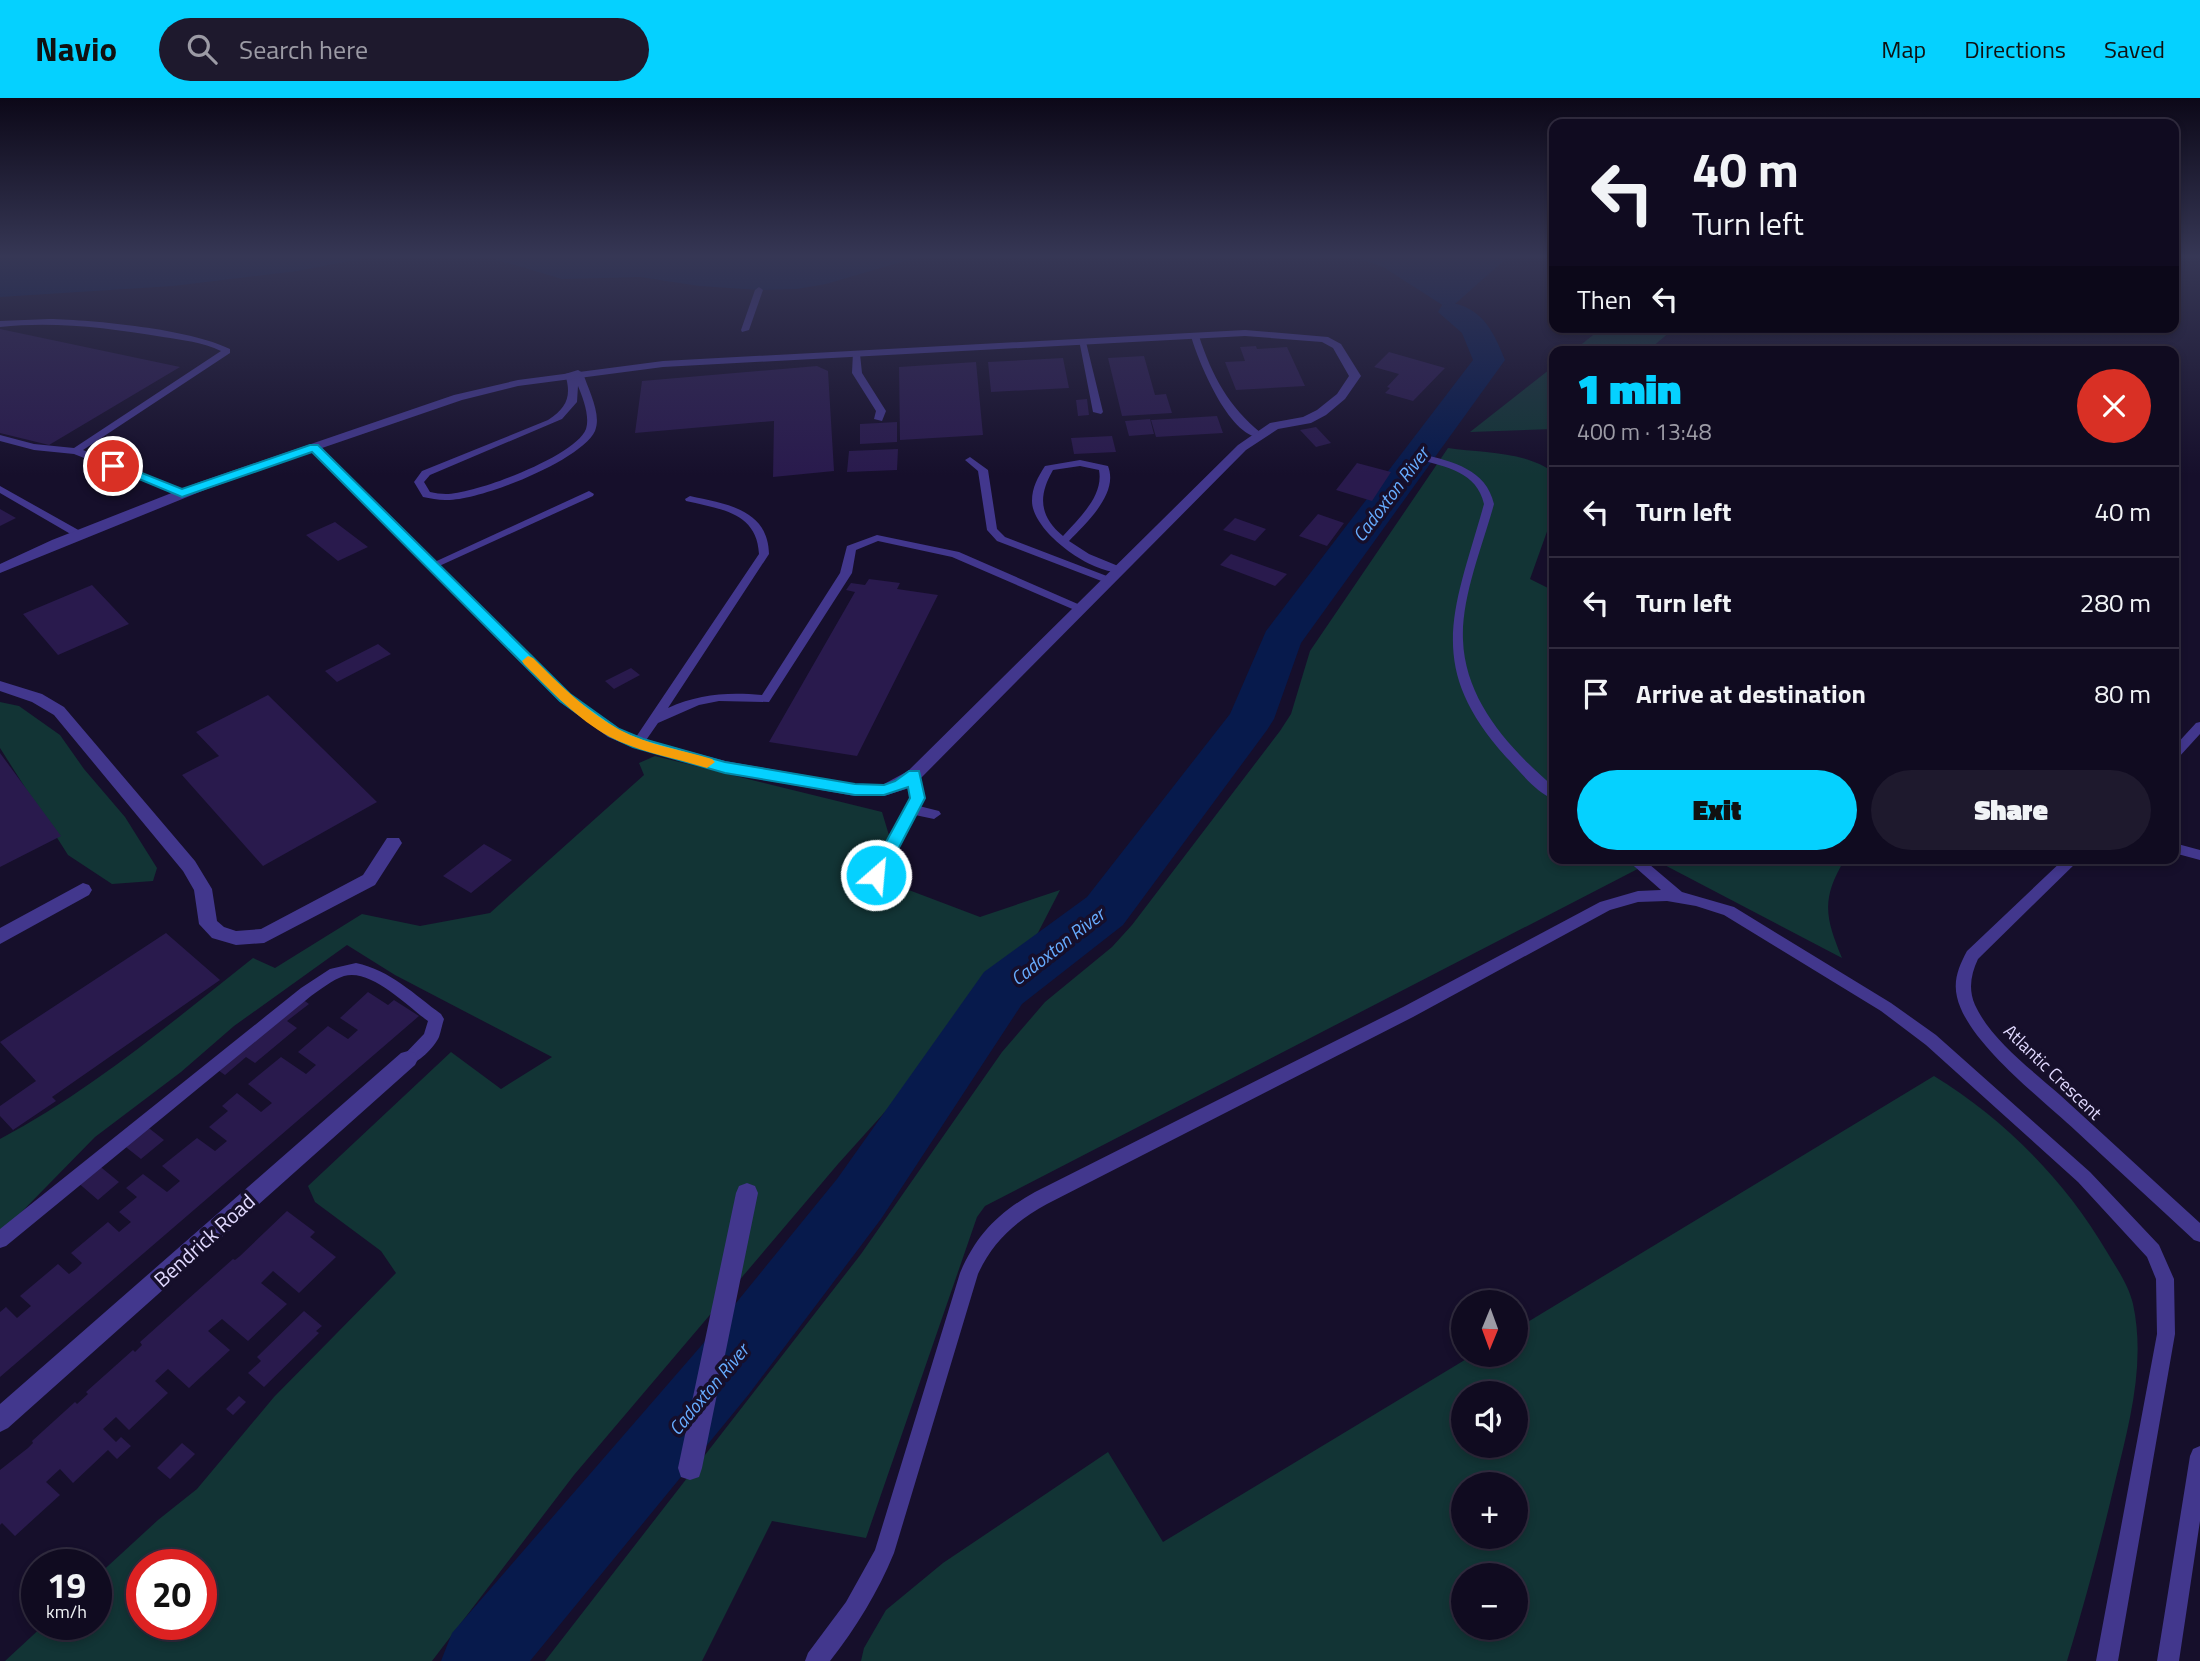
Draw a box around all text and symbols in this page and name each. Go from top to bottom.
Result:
search box [159,18,649,81]
text: Navio [35,24,117,74]
icon: search [183,30,221,68]
text: Search here [239,30,368,69]
text: Map [1881,31,1926,67]
text: Directions [1964,31,2066,67]
text: Saved [2104,31,2165,67]
text: 40 m [1692,131,1799,206]
icon: left [1577,147,1668,238]
text: Turn left [1692,199,1804,247]
text: Then [1577,280,1632,319]
icon: left [1646,280,1684,318]
text: 1 min [1577,356,1681,420]
button: close [2077,369,2151,443]
text: 400 m · 13:48 [1577,414,1712,449]
pin [83,436,143,496]
water label: Cadoxton River [1345,439,1437,548]
icon: arrive [94,447,132,485]
text: Turn left [1636,492,1731,531]
text: 40 m [2094,492,2151,531]
icon: left [1577,493,1615,531]
text: Turn left [1636,583,1731,622]
text: 280 m [2080,583,2151,622]
icon: left [1577,584,1615,622]
text: Arrive at destination [1636,674,1866,713]
text: 80 m [2094,674,2151,713]
icon: arrive [1577,675,1615,713]
button: Exit [1577,770,1857,850]
button: Share [1871,770,2151,850]
position arrow [839,838,913,912]
water label: Cadoxton River [1004,899,1112,992]
street label: Atlantic Crescent [1998,1018,2109,1127]
street label: Bendrick Road [146,1186,262,1294]
north arrow [1451,1290,1528,1367]
map controls [1451,1290,1528,1640]
water label: Cadoxton River [661,1335,756,1441]
button: sound [1451,1381,1528,1458]
button: + [1451,1472,1528,1549]
speed limit sign: 20 [126,1549,217,1640]
text: 19 [47,1558,86,1612]
button: − [1451,1563,1528,1640]
text: km/h [46,1598,87,1625]

